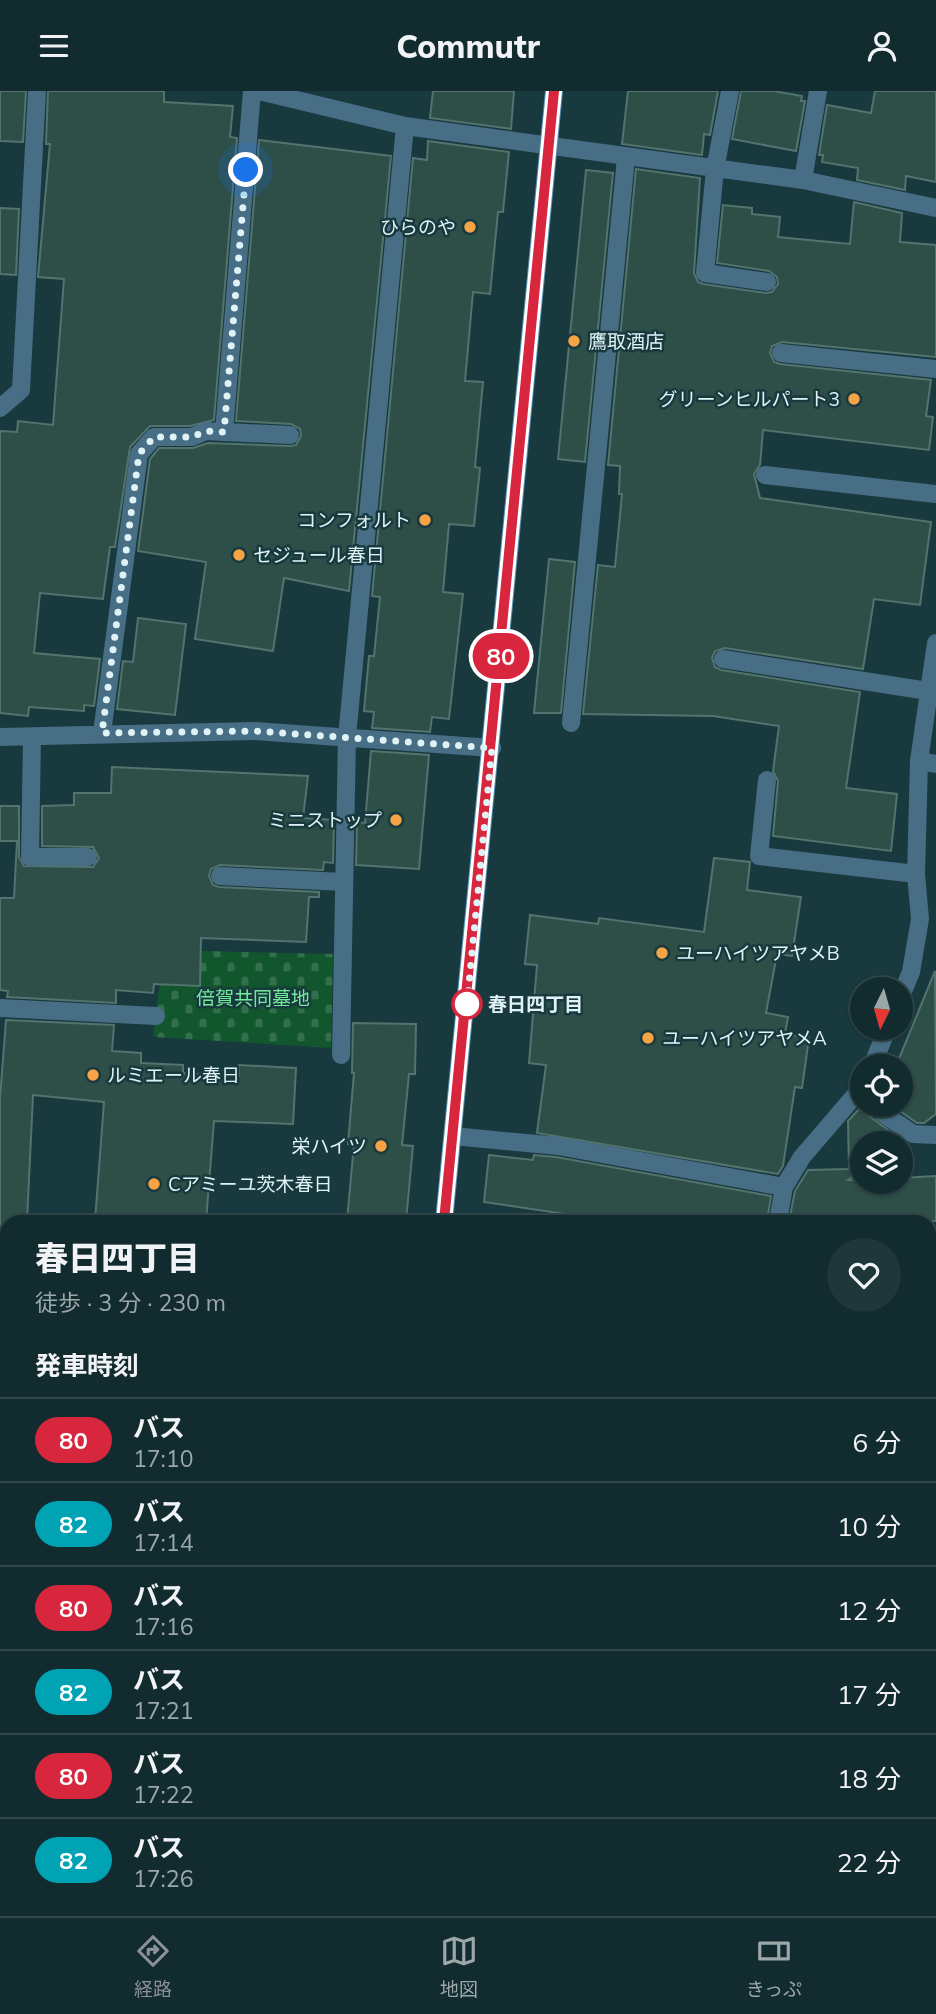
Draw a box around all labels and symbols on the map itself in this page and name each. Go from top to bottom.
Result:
your location [228,152,263,187]
place label: ひらのや [380,215,456,239]
marker: ひらのや [462,219,478,235]
place label: 鷹取酒店 [588,329,664,353]
marker: 鷹取酒店 [566,333,582,349]
place label: グリーンヒルパート3 [659,387,840,411]
marker: グリーンヒルパート3 [846,391,862,407]
place label: コンフォルト [298,508,411,532]
marker: コンフォルト [417,512,433,528]
place label: セジュール春日 [253,543,385,567]
marker: セジュール春日 [231,547,247,563]
line badge: 80 [470,633,532,679]
place label: ミニストップ [268,808,382,832]
marker: ミニストップ [388,812,404,828]
place label: ユーハイツアヤメB [676,941,840,965]
marker: ユーハイツアヤメB [654,945,670,961]
north arrow [850,977,914,1039]
park label: 倍賀共同墓地 [196,986,310,1010]
marker: 春日四丁目 [452,989,482,1019]
place label: 春日四丁目 [488,992,583,1016]
place label: ユーハイツアヤメA [662,1026,827,1050]
marker: ユーハイツアヤメA [640,1030,656,1046]
place label: ルミエール春日 [107,1063,240,1087]
marker: ルミエール春日 [85,1067,101,1083]
place label: 栄ハイツ [291,1134,367,1158]
marker: 栄ハイツ [373,1138,389,1154]
place label: Cアミーユ茨木春日 [168,1172,333,1196]
marker: Cアミーユ茨木春日 [146,1176,162,1192]

